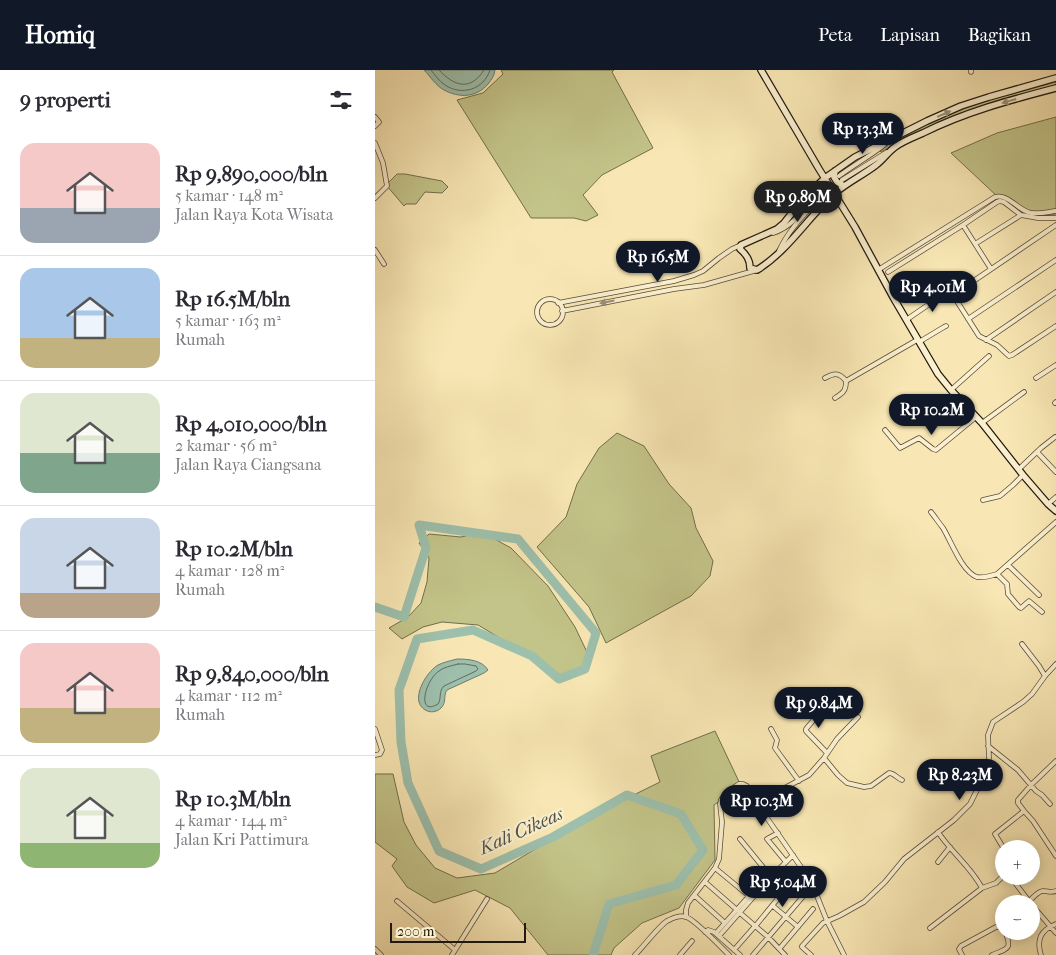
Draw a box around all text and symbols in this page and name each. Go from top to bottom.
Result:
text: Homiq [25,21,95,49]
text: Peta [818,25,852,46]
text: Lapisan [880,25,940,46]
text: Bagikan [968,25,1031,46]
icon: filters [327,86,355,114]
text: 9 properti [20,88,111,112]
one-way arrow [1001,97,1016,105]
one-way arrow [937,109,951,117]
pin: Rp 13.3M [811,112,915,155]
text: Rp 13.3M [833,119,893,138]
text: Rp 9,890,000/bln [175,162,328,186]
icon: home [60,163,120,223]
pin: Rp 9.89M [746,180,850,223]
text: 5 kamar · 148 m² [175,186,283,205]
text: Rp 9.89M [765,187,831,206]
text: Jalan Raya Kota Wisata [175,205,333,224]
pin: Rp 16.5M [606,240,710,283]
text: Rp 16.5M [627,247,689,266]
pin: Rp 4.01M [881,270,985,313]
text: Rp 4.01M [900,277,966,296]
text: Rp 16.5M/bln [175,287,290,311]
icon: home [60,288,120,348]
one-way arrow [598,299,614,307]
text: 5 kamar · 163 m² [175,311,281,330]
text: Rumah [175,330,225,349]
pin: Rp 10.2M [880,394,984,436]
text: Rp 10.2M [900,400,964,419]
text: Rp 4,010,000/bln [175,412,327,436]
icon: home [60,413,120,473]
text: 2 kamar · 56 m² [175,436,277,455]
text: Jalan Raya Ciangsana [175,455,321,474]
text: Rp 10.2M/bln [175,537,293,561]
icon: home [60,538,120,598]
text: 4 kamar · 128 m² [175,561,284,580]
text: Rumah [175,580,225,599]
text: Rp 9,840,000/bln [175,662,329,686]
icon: home [60,663,120,723]
text: 4 kamar · 112 m² [175,686,282,705]
pin: Rp 9.84M [767,686,871,729]
text: Rp 9.84M [785,693,853,712]
text: Rumah [175,705,225,724]
pin: Rp 8.23M [908,758,1012,801]
text: Rp 8.23M [928,765,992,784]
pin: Rp 10.3M [710,784,814,827]
text: Rp 10.3M/bln [175,787,291,811]
icon: home [60,788,120,848]
text: Rp 10.3M [731,791,793,810]
water label: Kali Cikeas [474,802,567,860]
text: 4 kamar · 144 m² [175,811,287,830]
text: Jalan Kri Pattimura [175,830,309,849]
map controls [995,840,1040,940]
button: + [995,840,1040,885]
pin: Rp 5.04M [731,866,835,908]
text: Rp 5.04M [750,872,816,891]
button: − [995,895,1040,940]
scale bar [390,920,526,943]
text: 200 m [397,923,434,940]

